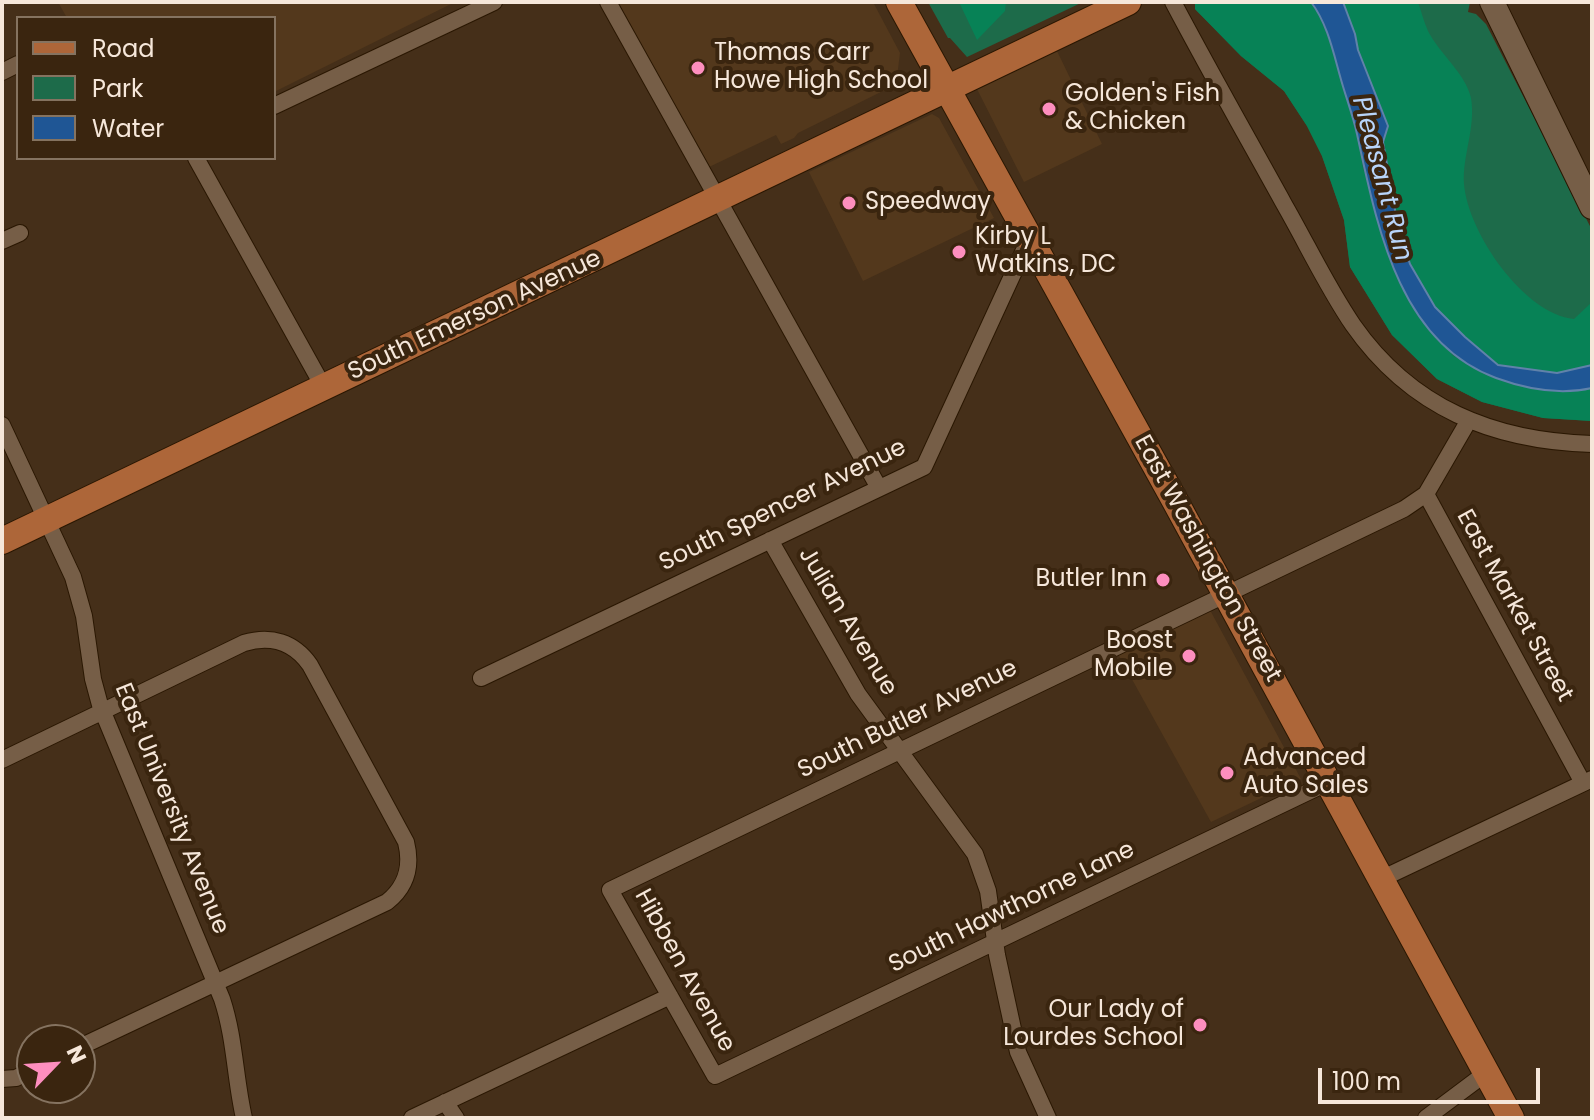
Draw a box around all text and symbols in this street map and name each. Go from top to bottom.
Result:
legend [16,16,276,160]
text: Road [92,32,154,65]
place label: Thomas Carr Howe High School [714,40,928,96]
marker: Thomas Carr Howe High School [689,59,707,77]
text: Park [92,72,143,105]
place label: Golden's Fish & Chicken [1065,81,1220,137]
water label: Pleasant Run [1344,93,1418,265]
marker: Golden's Fish & Chicken [1040,100,1058,118]
text: Water [92,112,164,145]
place label: Speedway [865,189,991,217]
marker: Speedway [840,194,858,212]
place label: Kirby L Watkins, DC [975,224,1116,280]
marker: Kirby L Watkins, DC [950,243,968,261]
street label: South Emerson Avenue [344,245,606,387]
street label: East Washington Street [1127,431,1287,687]
street label: South Spencer Avenue [655,434,911,578]
street label: East Market Street [1449,505,1579,707]
street label: Julian Avenue [791,543,903,701]
place label: Butler Inn [1035,566,1147,594]
marker: Butler Inn [1154,571,1172,589]
place label: Boost Mobile [1094,628,1173,684]
marker: Boost Mobile [1180,647,1198,665]
street label: South Butler Avenue [794,654,1022,786]
street label: East University Avenue [107,679,235,939]
place label: Advanced Auto Sales [1243,745,1369,801]
marker: Advanced Auto Sales [1218,764,1236,782]
street label: South Hawthorne Lane [884,836,1140,980]
street label: Hibben Avenue [627,885,741,1057]
place label: Our Lady of Lourdes School [1003,997,1184,1053]
marker: Our Lady of Lourdes School [1191,1016,1209,1034]
north arrow [16,1024,96,1104]
text: N [59,1040,94,1069]
scale bar [1322,1052,1544,1102]
text: 100 m [1332,1065,1401,1098]

